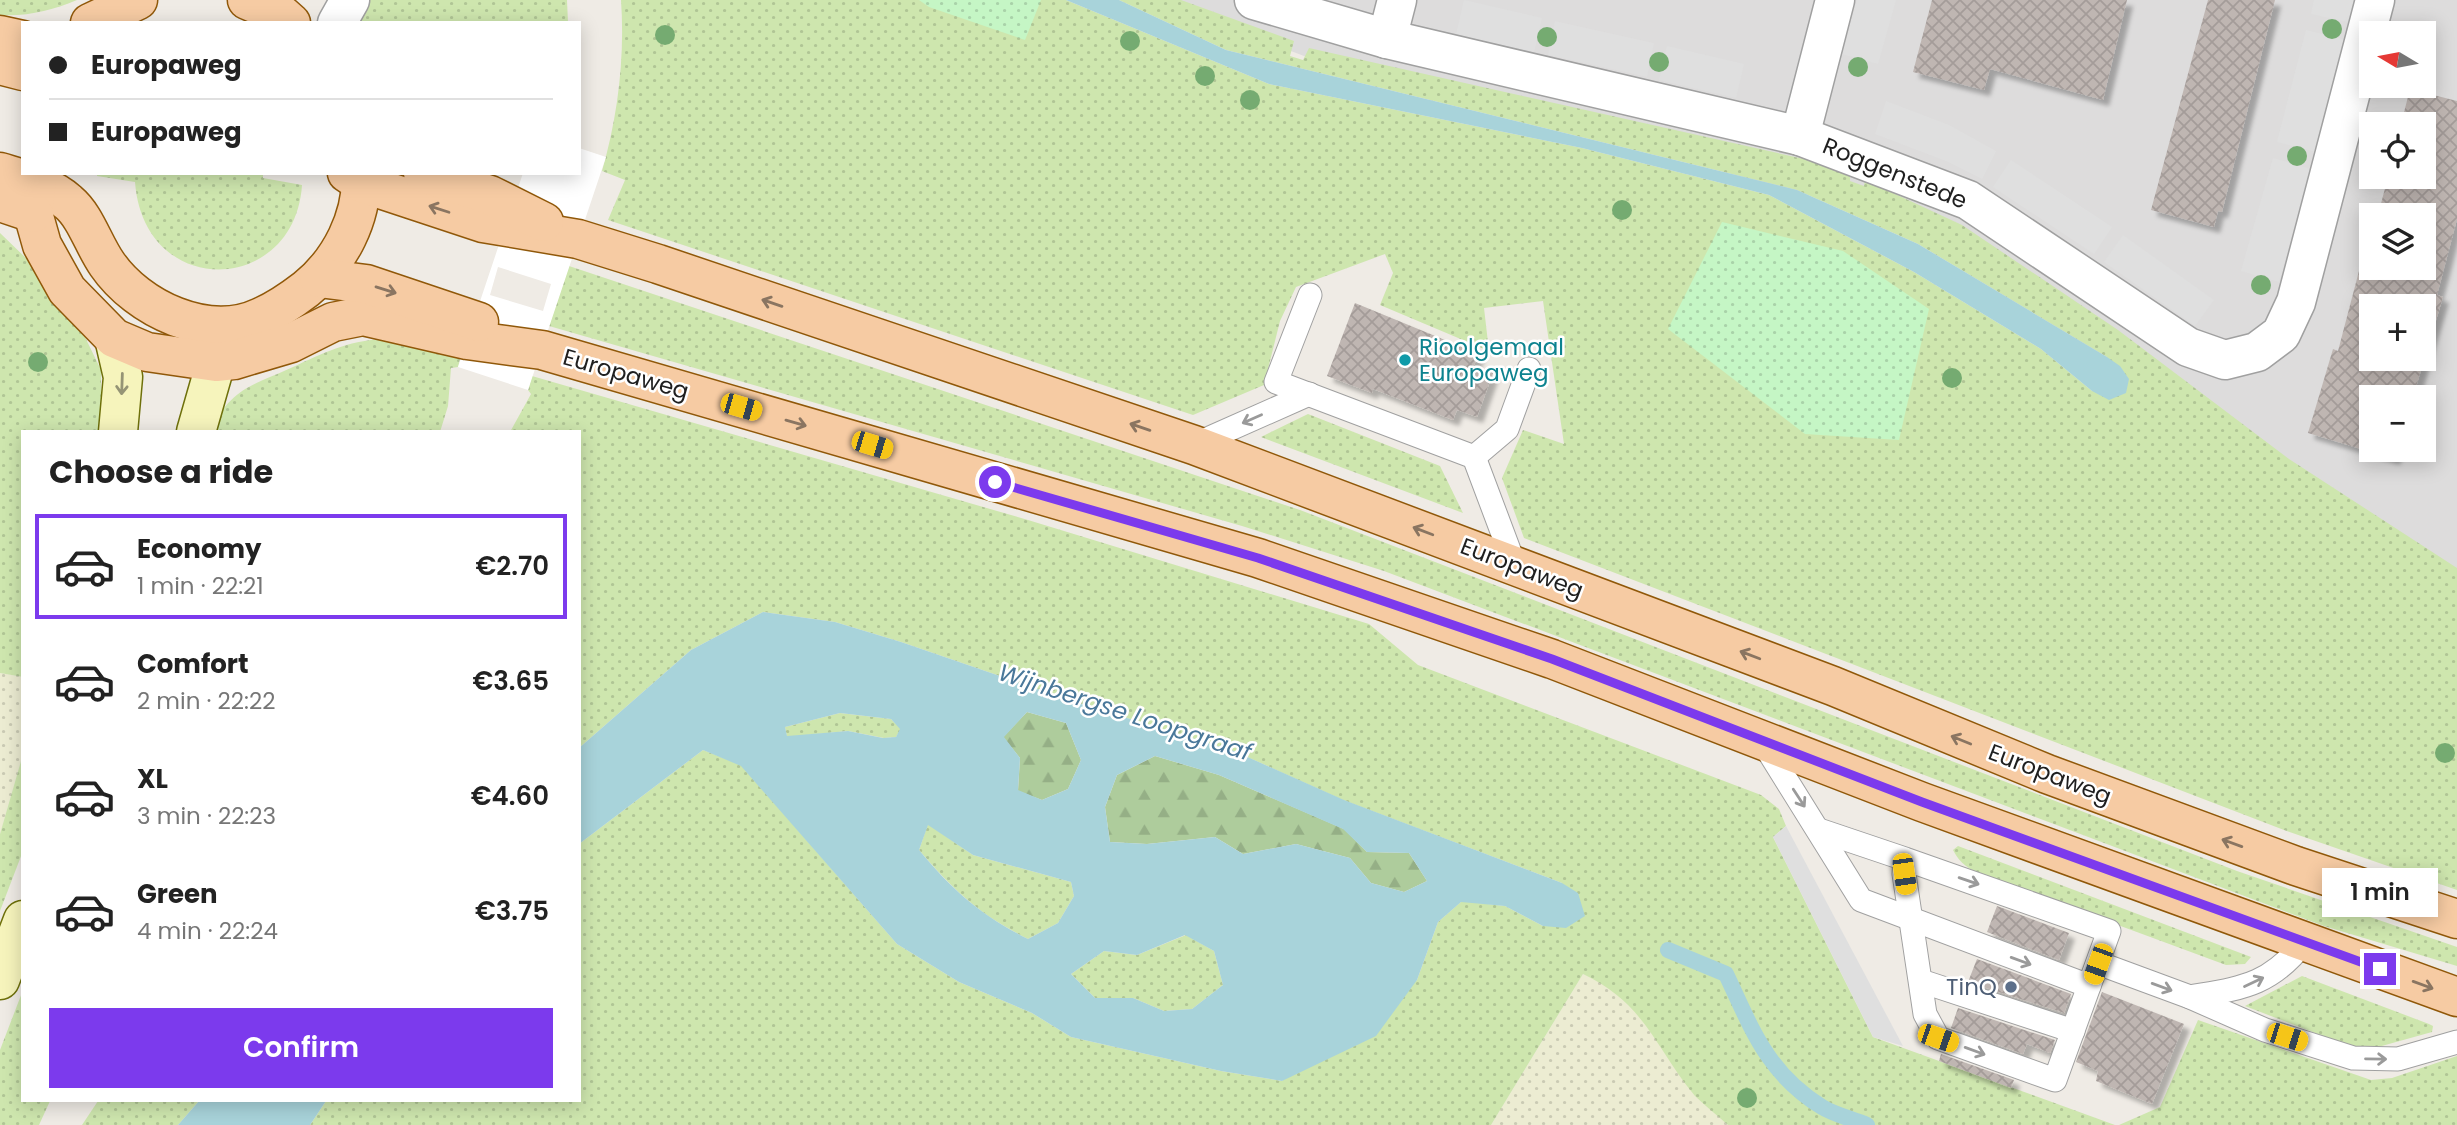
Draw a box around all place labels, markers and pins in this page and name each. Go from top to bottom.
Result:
place label: Rioolgemaal Europaweg [1419,331,1564,389]
marker: Rioolgemaal Europaweg [1397,352,1413,368]
place label: TinQ [1946,971,1997,1003]
marker: TinQ [2003,979,2019,995]

